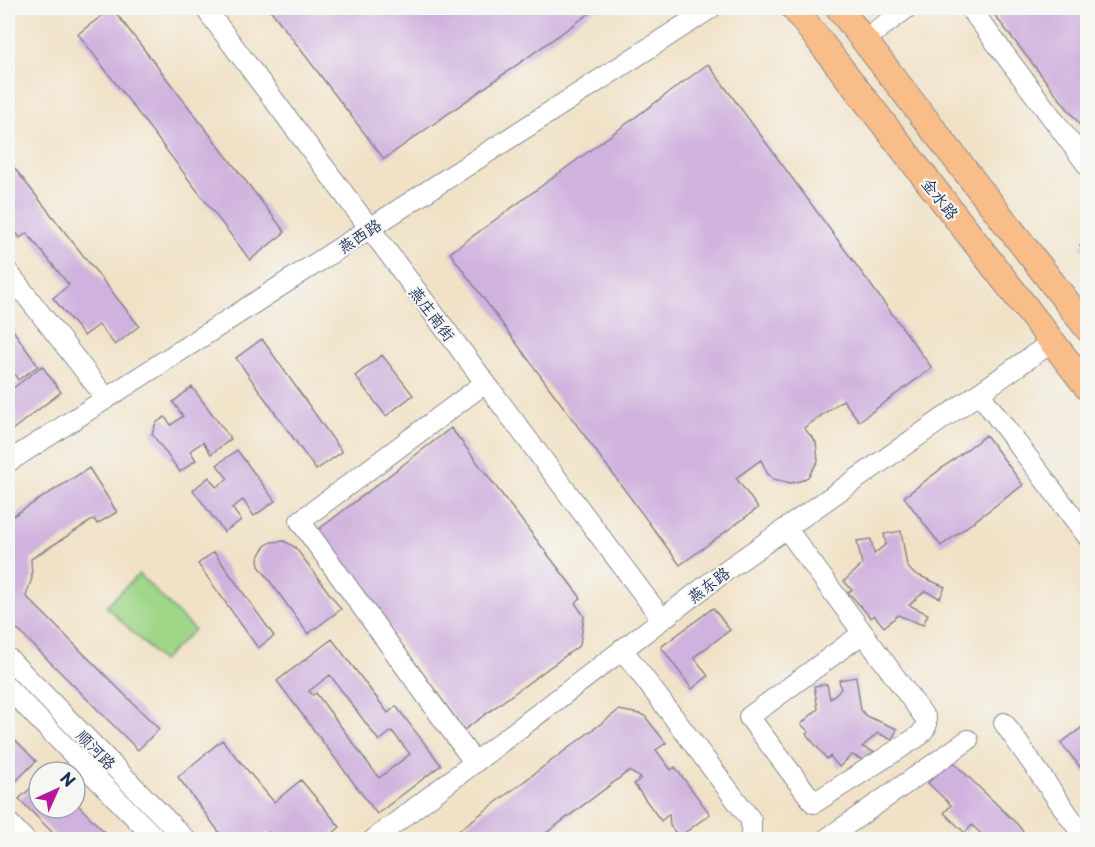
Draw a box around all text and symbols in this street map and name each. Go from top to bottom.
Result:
street label: 金水路 [917,172,965,224]
street label: 燕西路 [332,212,386,258]
street label: 燕庄南街 [404,280,462,346]
street label: 燕东路 [682,560,734,608]
street label: 顺河路 [72,723,122,775]
north arrow [27,760,87,820]
text: N [55,766,81,792]

